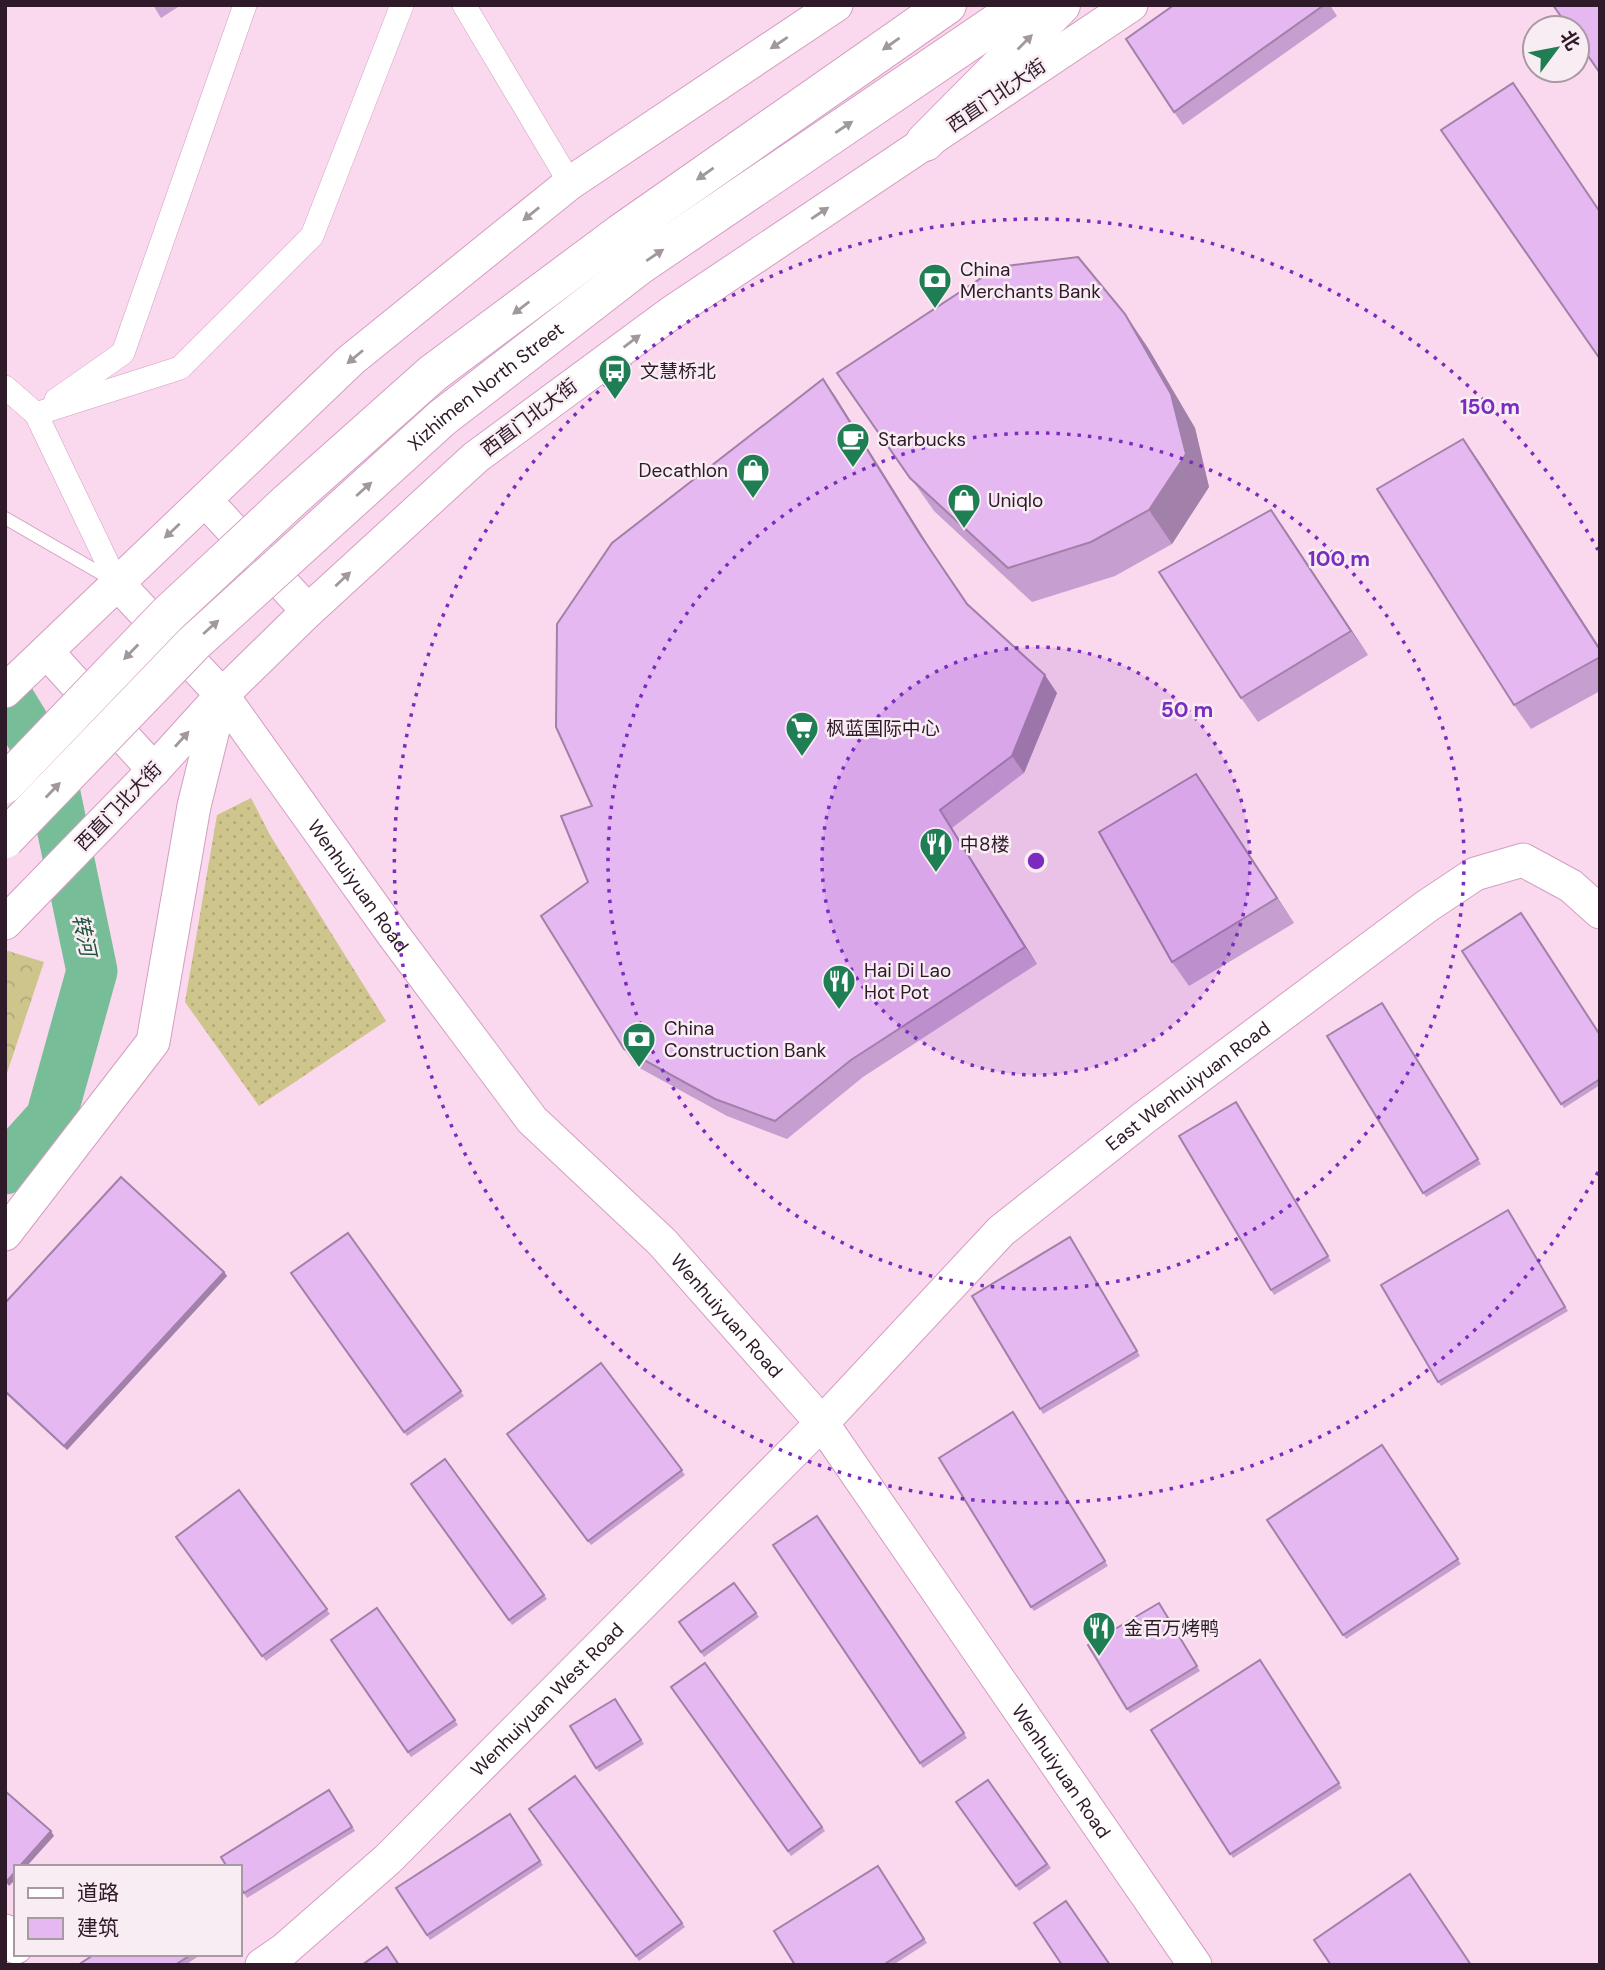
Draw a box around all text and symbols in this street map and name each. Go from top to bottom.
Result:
north arrow [1521,14,1591,84]
text: 北 [1554,26,1586,55]
one-way arrow [1016,34,1032,51]
one-way arrow [770,36,788,50]
one-way arrow [882,37,900,51]
street label: 西直门北大街 [942,53,1051,138]
one-way arrow [834,121,853,134]
one-way arrow [696,167,714,181]
one-way arrow [811,206,829,220]
one-way arrow [523,207,541,222]
one-way arrow [646,248,664,262]
place label: China Merchants Bank [960,257,1101,304]
bank icon: China Merchants Bank [916,261,954,310]
one-way arrow [511,301,530,315]
street label: Xizhimen North Street [402,317,569,456]
one-way arrow [623,335,641,349]
one-way arrow [346,349,363,364]
bus stop icon: 文慧桥北 [596,352,634,401]
place label: 文慧桥北 [640,359,716,384]
street label: 西直门北大街 [476,373,582,462]
text: 150 m [1460,393,1520,421]
cafe icon: Starbucks [834,420,872,469]
place label: Starbucks [878,427,966,452]
shop icon: Decathlon [734,451,772,500]
place label: Decathlon [638,458,728,483]
shop icon: Uniqlo [945,481,983,530]
one-way arrow [355,482,372,497]
place label: Uniqlo [988,488,1043,513]
one-way arrow [163,523,181,539]
text: 100 m [1308,545,1370,573]
one-way arrow [334,571,352,587]
one-way arrow [203,620,220,635]
one-way arrow [124,643,140,660]
text: 50 m [1161,696,1213,724]
supermarket icon: 枫蓝国际中心 [783,709,821,758]
place label: 枫蓝国际中心 [826,716,940,741]
one-way arrow [174,730,190,748]
street label: 西直门北大街 [70,757,167,856]
one-way arrow [44,782,60,799]
street label: Wenhuiyuan Road [302,815,414,957]
restaurant icon: 中8楼 [917,825,955,874]
place label: 中8楼 [960,832,1010,857]
centre of rings [1024,849,1048,873]
water label: 转河 [66,912,103,962]
place label: Hai Di Lao Hot Pot [864,958,951,1005]
restaurant icon: Hai Di Lao Hot Pot [820,962,858,1011]
place label: China Construction Bank [664,1016,827,1063]
street label: East Wenhuiyuan Road [1100,1016,1275,1157]
bank icon: China Construction Bank [620,1020,658,1069]
street label: Wenhuiyuan Road [665,1249,788,1383]
restaurant icon: 金百万烤鸭 [1080,1609,1118,1658]
place label: 金百万烤鸭 [1124,1616,1219,1641]
street label: Wenhuiyuan West Road [465,1617,629,1782]
street label: Wenhuiyuan Road [1006,1699,1116,1843]
legend [14,1865,242,1956]
text: 道路 [77,1879,119,1907]
text: 建筑 [77,1914,119,1942]

